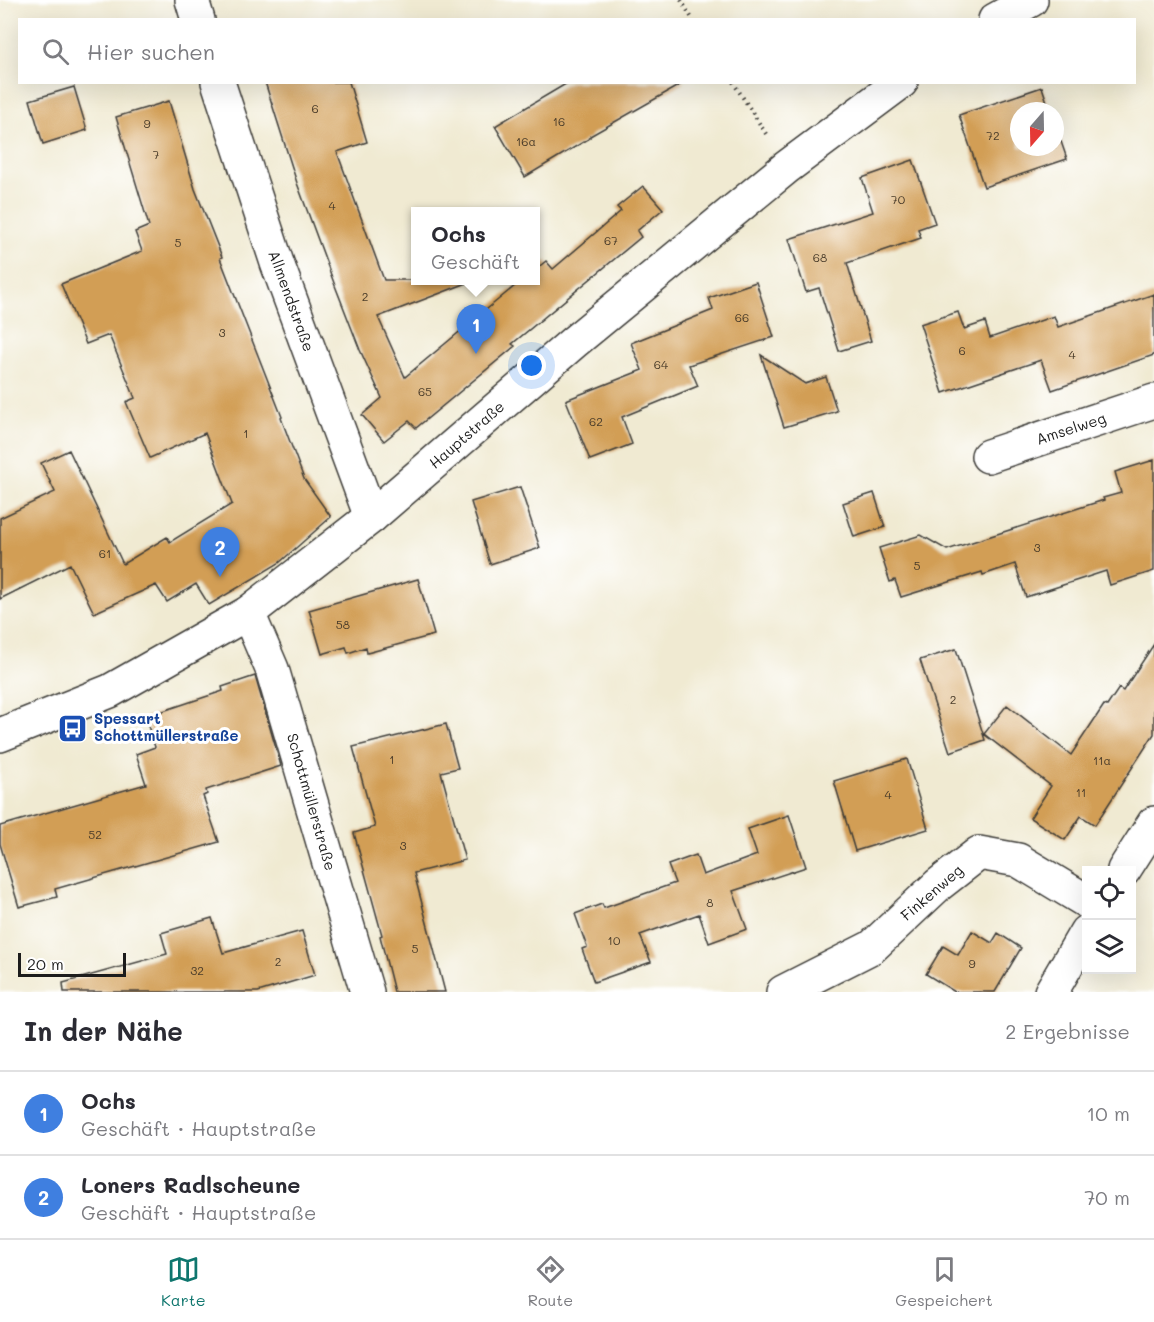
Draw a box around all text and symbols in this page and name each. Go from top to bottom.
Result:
search box [18,18,1136,84]
icon: search [39,35,72,68]
text: Hier suchen [87,37,215,66]
house number: 6 [311,100,319,116]
north arrow [1010,102,1064,156]
house number: 16 [553,113,565,129]
house number: 9 [143,115,151,131]
house number: 72 [986,127,1000,143]
house number: 16a [516,133,536,149]
house number: 7 [153,146,160,162]
house number: 70 [891,191,906,207]
house number: 4 [328,197,336,213]
popup [411,207,540,285]
text: Ochs [431,219,486,248]
house number: 67 [604,232,618,248]
house number: 5 [175,234,182,250]
street label: Allmendstraße [264,247,320,354]
text: Geschäft [431,248,520,274]
house number: 68 [813,249,827,265]
house number: 2 [362,288,368,304]
pin: 1 [456,304,496,354]
house number: 66 [735,309,749,325]
house number: 3 [218,324,226,340]
house number: 6 [958,342,966,358]
house number: 4 [1068,346,1076,362]
your location [517,351,546,380]
house number: 64 [654,356,668,372]
house number: 65 [418,383,432,399]
street label: Hauptstraße [424,396,508,473]
street label: Amselweg [1033,407,1108,449]
house number: 62 [589,413,603,429]
house number: 1 [243,425,249,441]
pin: 2 [200,528,240,577]
house number: 3 [1033,539,1041,555]
house number: 61 [99,545,111,561]
house number: 5 [914,557,921,573]
house number: 58 [336,616,350,632]
house number: 2 [950,691,956,707]
place label: Spessart Schottmüllerstraße [94,708,239,745]
bus stop icon: Spessart Schottmüllerstraße [57,712,89,744]
street label: Schottmüllerstraße [283,731,341,873]
house number: 1 [389,751,395,767]
house number: 11a [1093,752,1111,768]
house number: 11 [1076,784,1086,800]
house number: 4 [884,786,892,802]
house number: 52 [88,826,102,842]
house number: 3 [399,837,407,853]
street label: Finkenweg [896,859,967,925]
map controls [1082,866,1136,974]
button: locate [1082,866,1136,920]
house number: 8 [706,894,714,910]
button: layers [1082,920,1136,974]
house number: 10 [608,932,621,948]
house number: 5 [412,940,419,956]
scale bar [18,950,126,978]
text: 20 m [27,953,64,974]
house number: 2 [275,953,281,969]
house number: 9 [968,955,976,971]
house number: 32 [190,962,204,978]
text: In der Nähe [24,1014,183,1048]
text: 2 Ergebnisse [1005,1018,1130,1044]
text: Ochs [81,1086,136,1115]
text: 1 [39,1100,48,1126]
text: 10 m [1086,1100,1130,1126]
text: Geschäft · Hauptstraße [81,1115,316,1141]
text: Loners Radlscheune [81,1170,300,1199]
text: 2 [38,1184,49,1210]
text: 70 m [1084,1184,1130,1210]
text: Geschäft · Hauptstraße [81,1199,316,1225]
tab: Karte [161,1253,206,1310]
tab: Route [528,1253,573,1310]
tab: Gespeichert [895,1253,993,1310]

